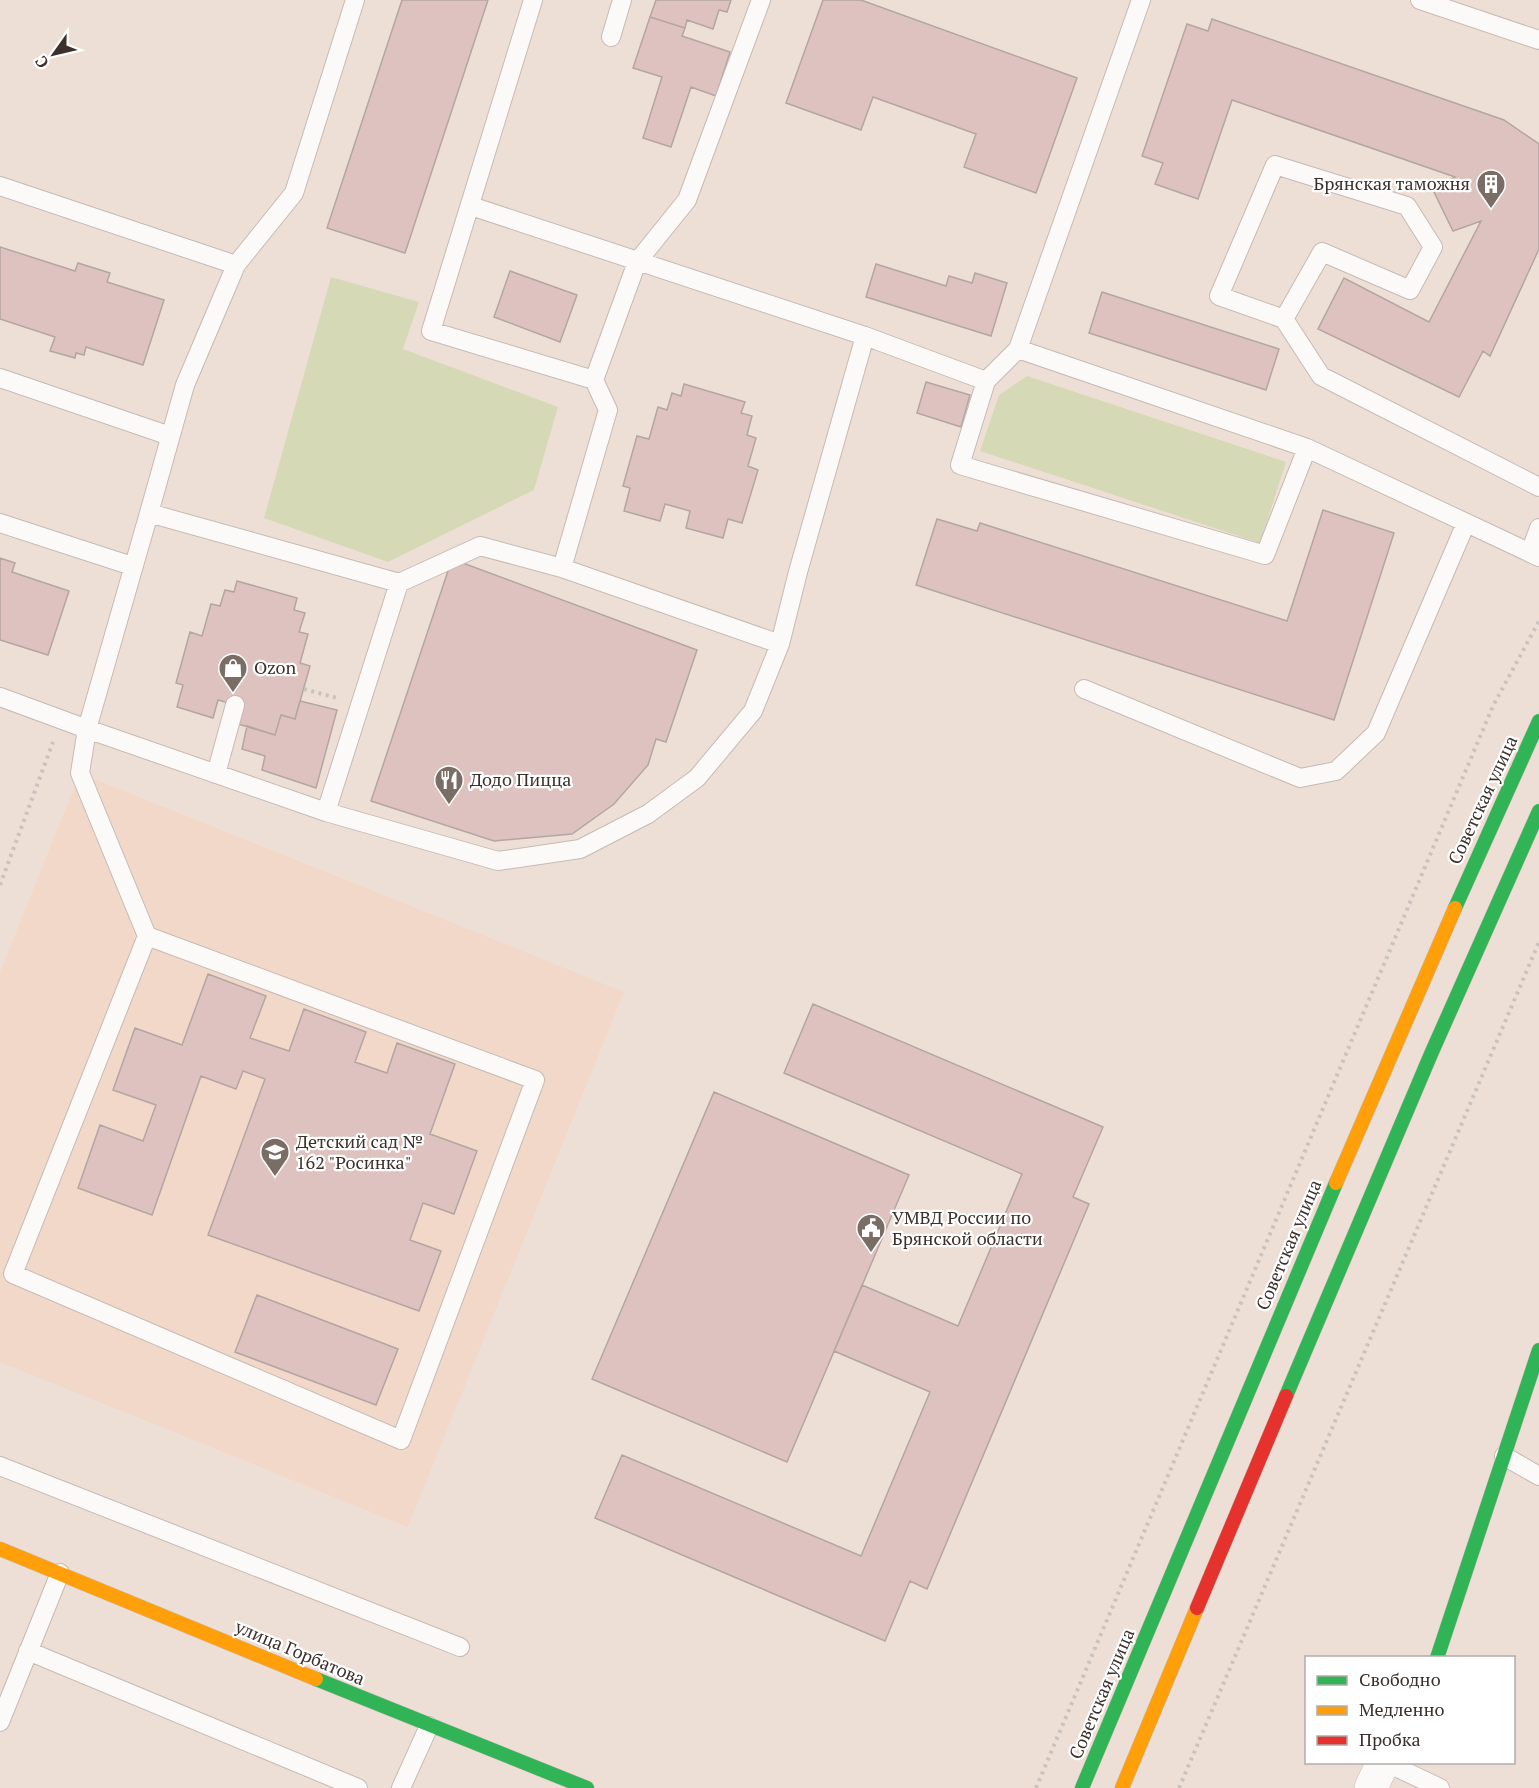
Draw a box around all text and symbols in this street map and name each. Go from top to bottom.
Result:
north arrow [24,24,84,84]
text: С [30,52,54,73]
building icon: Брянская таможня [1475,168,1507,210]
place label: Брянская таможня [1313,171,1470,195]
shop icon: Ozon [217,652,249,694]
place label: Ozon [254,655,297,679]
street label: Советская улица [1442,731,1522,868]
restaurant icon: Додо Пицца [433,764,465,806]
place label: Додо Пицца [470,767,571,791]
place label: Детский сад № 162 "Росинка" [296,1129,423,1174]
school or university icon: Детский сад № 162 "Росинка" [259,1136,291,1178]
street label: Советская улица [1250,1176,1326,1313]
place label: УМВД России по Брянской области [892,1205,1043,1250]
public building icon: УМВД России по Брянской области [855,1212,887,1254]
street label: улица Горбатова [231,1614,369,1690]
street label: Советская улица [1063,1625,1139,1762]
legend [1305,1656,1515,1764]
text: Свободно [1359,1667,1441,1691]
text: Медленно [1359,1697,1445,1721]
text: Пробка [1359,1727,1421,1751]

